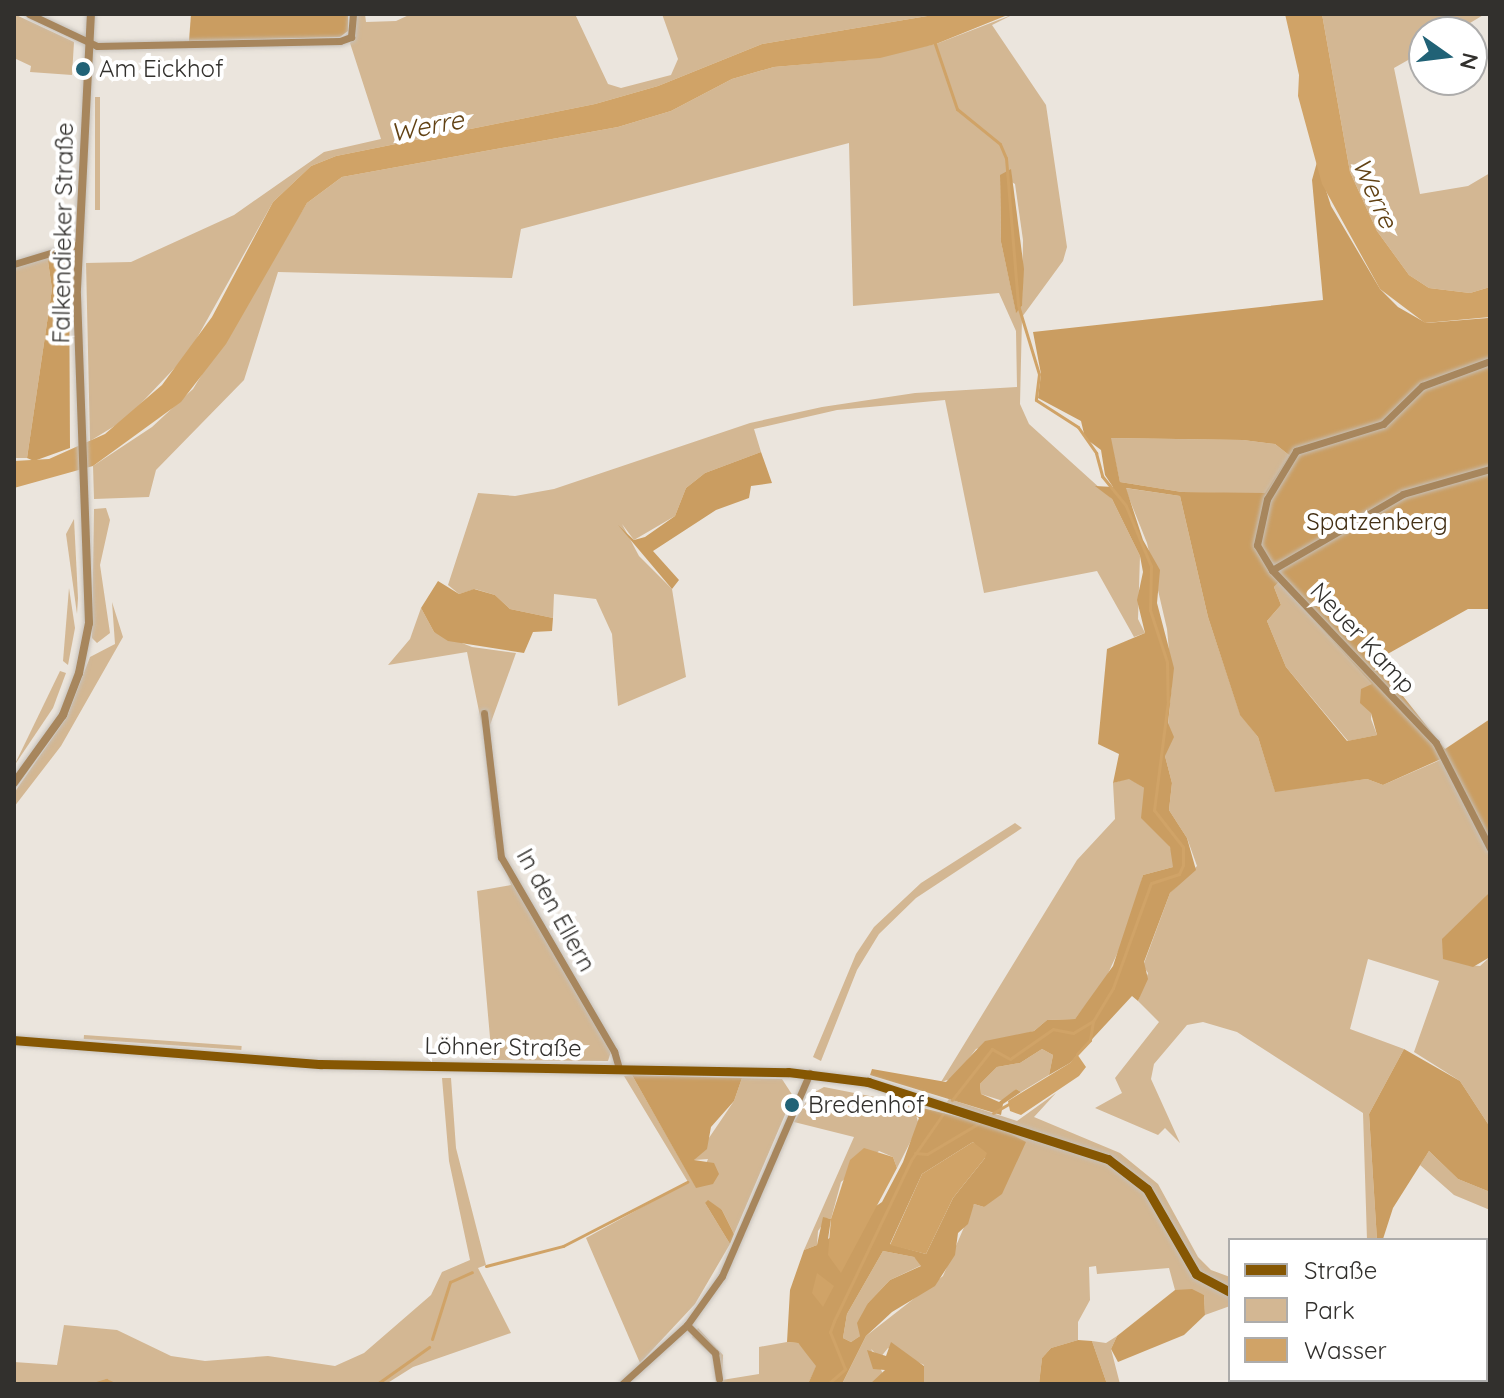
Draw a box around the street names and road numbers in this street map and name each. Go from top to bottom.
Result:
street label: Falkendieker Straße [47,122,79,344]
street label: Neuer Kamp [1304,577,1422,699]
street label: In den Ellern [510,844,602,976]
street label: Löhner Straße [424,1031,582,1063]

